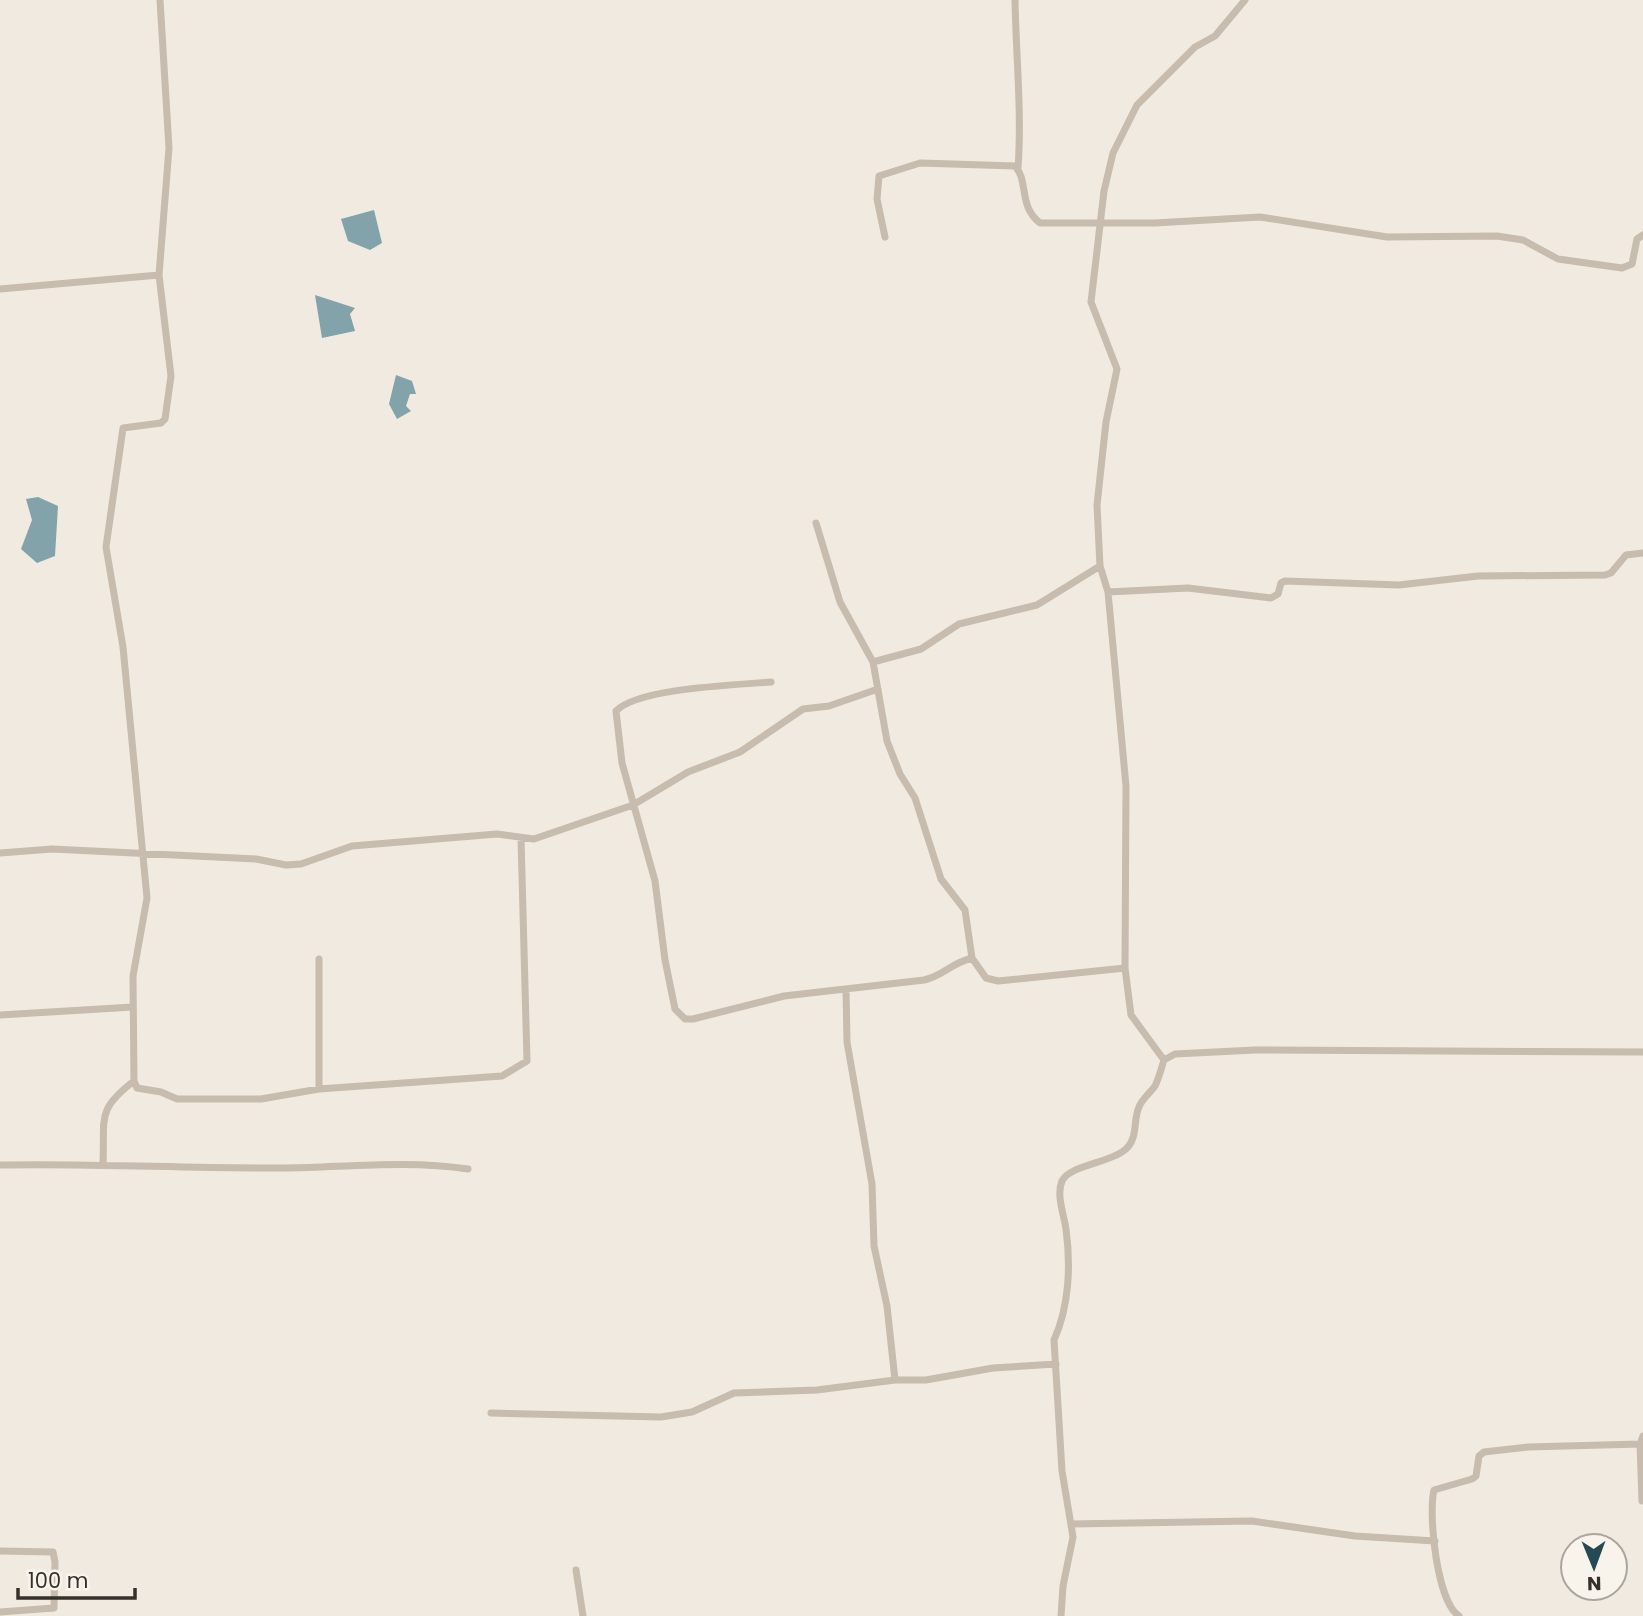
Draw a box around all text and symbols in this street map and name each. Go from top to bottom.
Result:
north arrow [1559,1532,1629,1602]
scale bar [18,1556,135,1600]
text: 100 m [28,1566,88,1595]
text: N [1587,1570,1602,1597]

